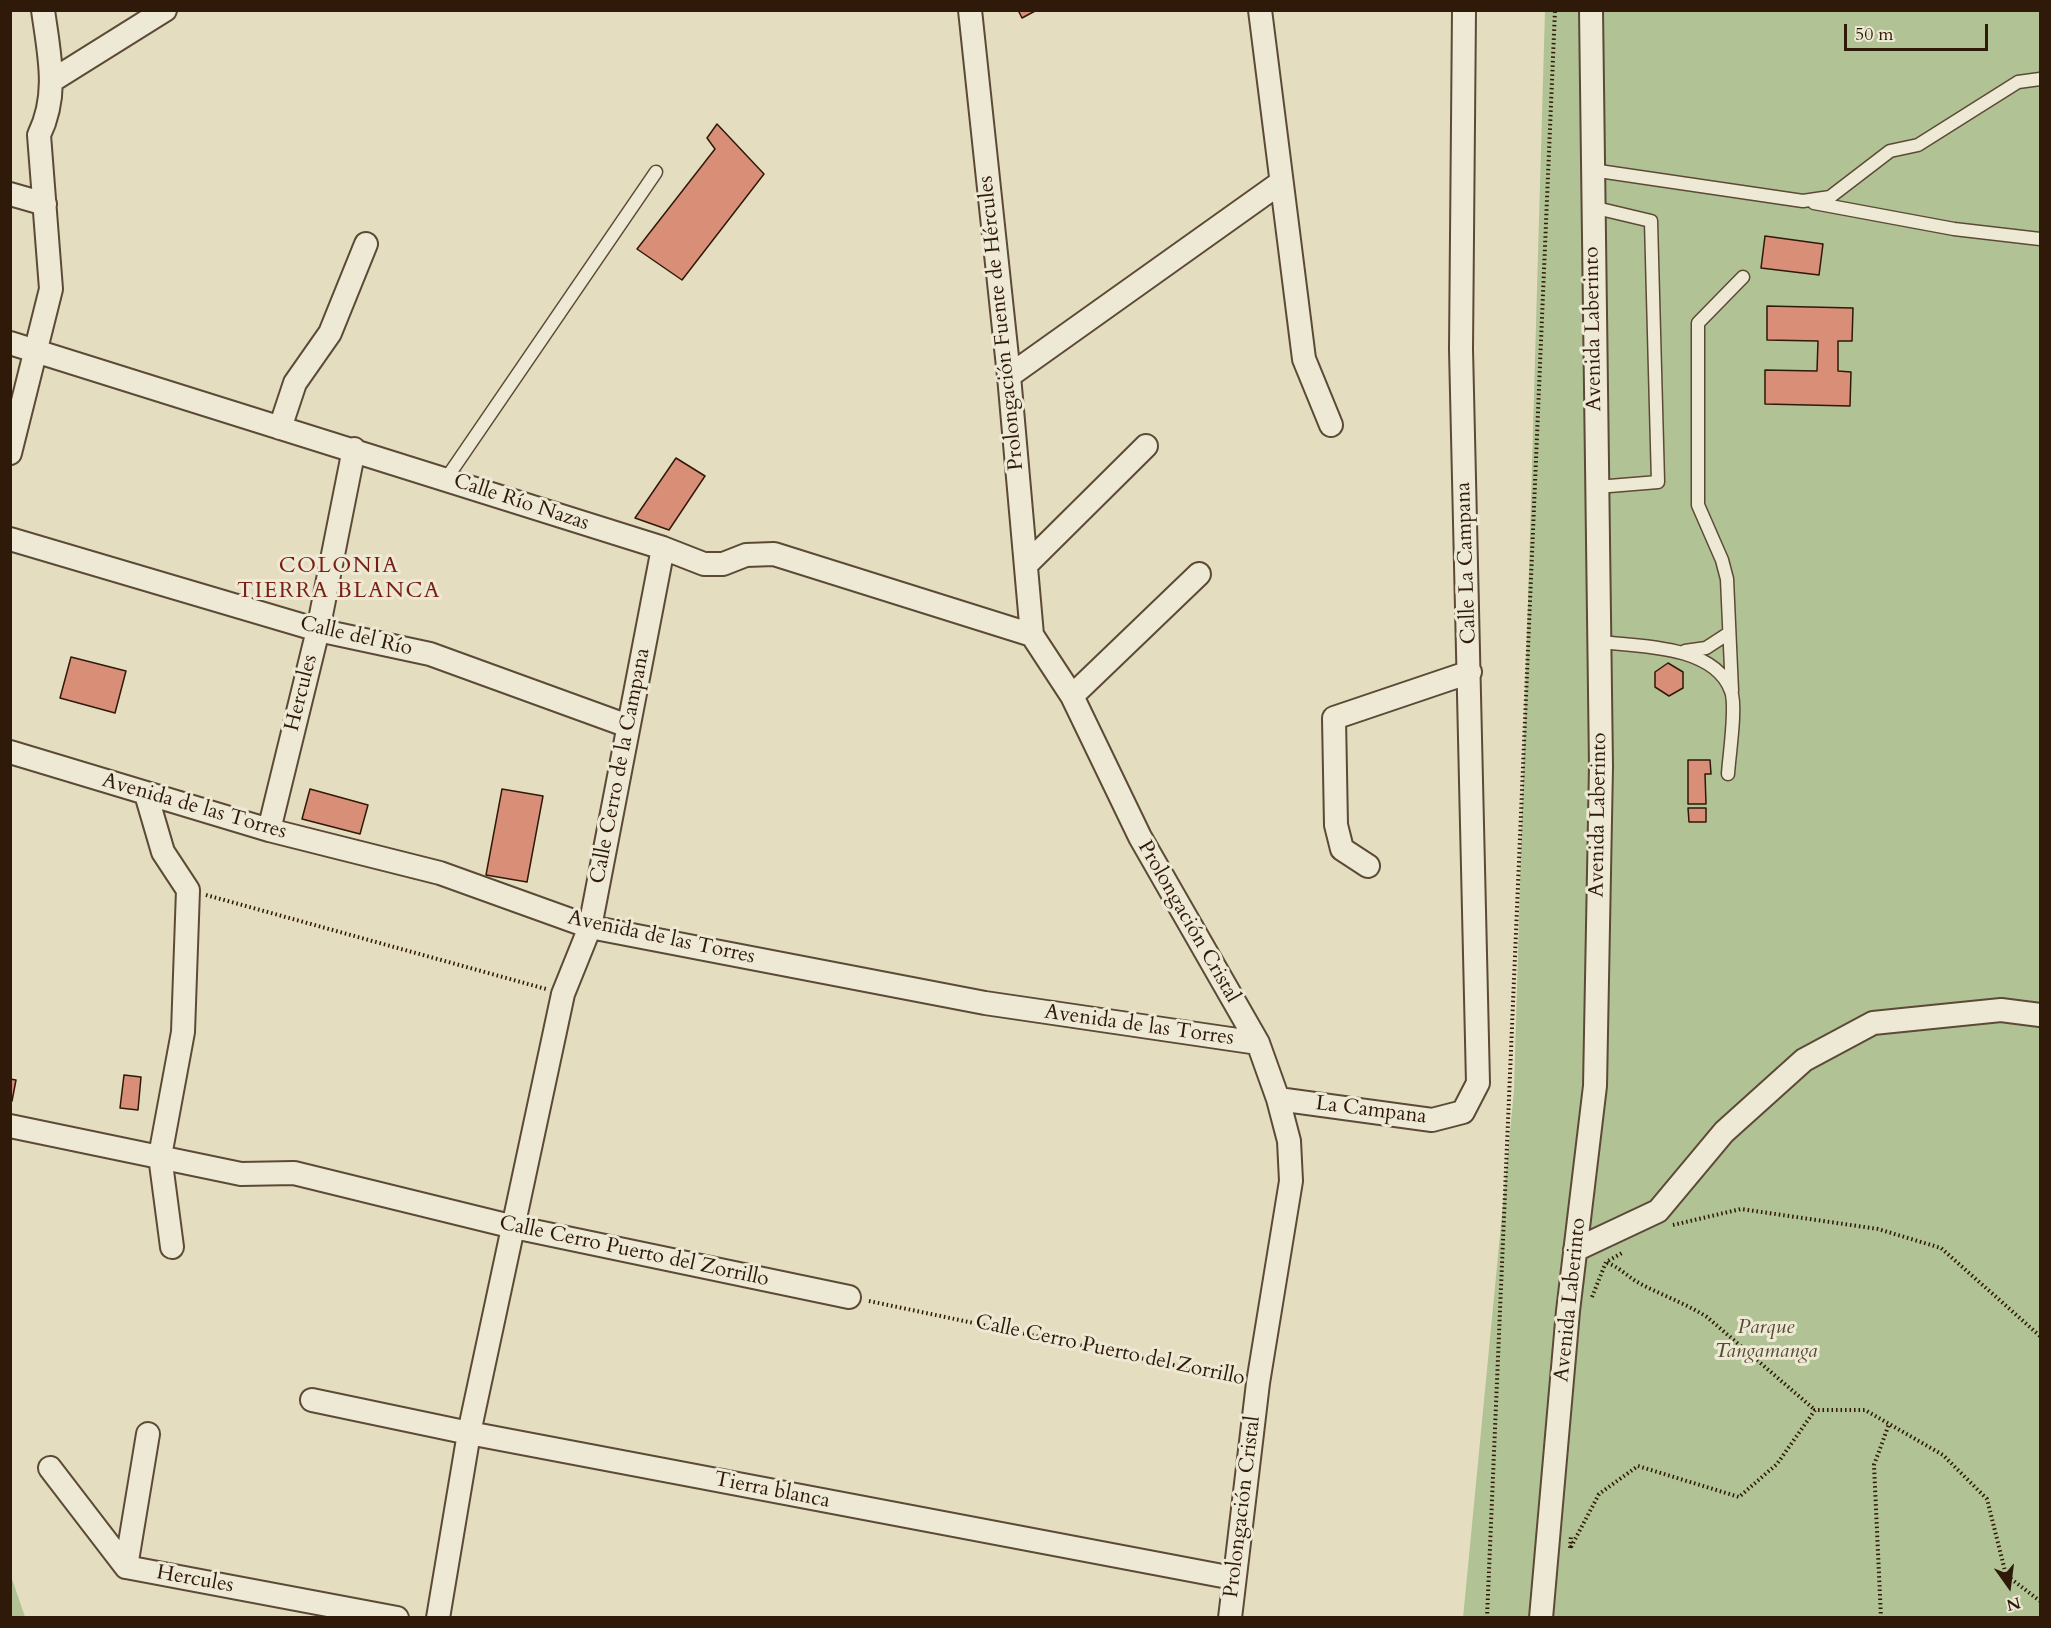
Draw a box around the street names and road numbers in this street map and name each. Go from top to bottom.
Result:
street label: Prolongación Fuente de Hércules [974,174,1030,472]
street label: Avenida Laberinto [1580,246,1608,412]
street label: Calle Río Nazas [450,469,592,537]
street label: Calle La Campana [1452,481,1482,645]
street label: Calle del Río [297,612,415,662]
street label: Calle Cerro de la Campana [586,646,656,886]
street label: Hercules [280,652,324,734]
street label: Avenida Laberinto [1585,732,1613,898]
street label: Avenida de las Torres [99,769,289,845]
street label: Prolongación Cristal [1131,836,1245,1008]
street label: Avenida de las Torres [565,906,757,970]
street label: Avenida de las Torres [1043,1000,1235,1052]
street label: La Campana [1314,1092,1428,1130]
street label: Calle Cerro Puerto del Zorrillo [497,1211,771,1293]
street label: Avenida Laberinto [1550,1217,1592,1383]
street label: Calle Cerro Puerto del Zorrillo [973,1310,1247,1392]
street label: Prolongación Cristal [1219,1415,1267,1599]
street label: Tierra blanca [712,1467,832,1515]
street label: Hercules [155,1561,235,1599]

